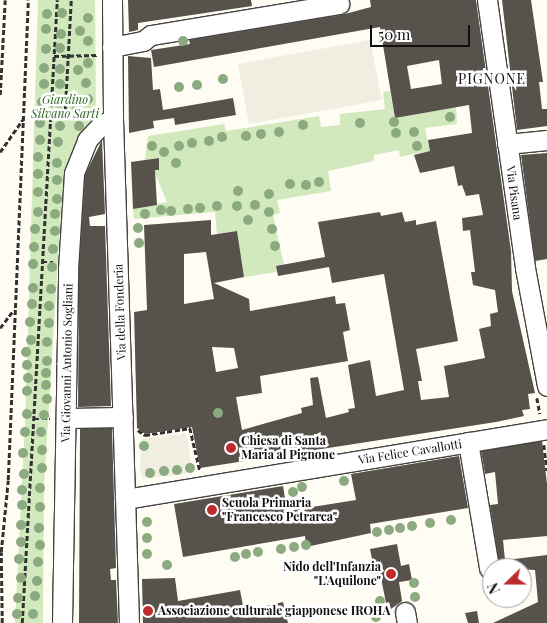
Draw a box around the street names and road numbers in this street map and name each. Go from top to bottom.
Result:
street label: Via Pisana [503,165,525,221]
street label: Via della Fonderia [111,263,129,361]
street label: Via Giovanni Antonio Sogliani [58,283,76,443]
street label: Via Felice Cavallotti [357,437,463,467]

